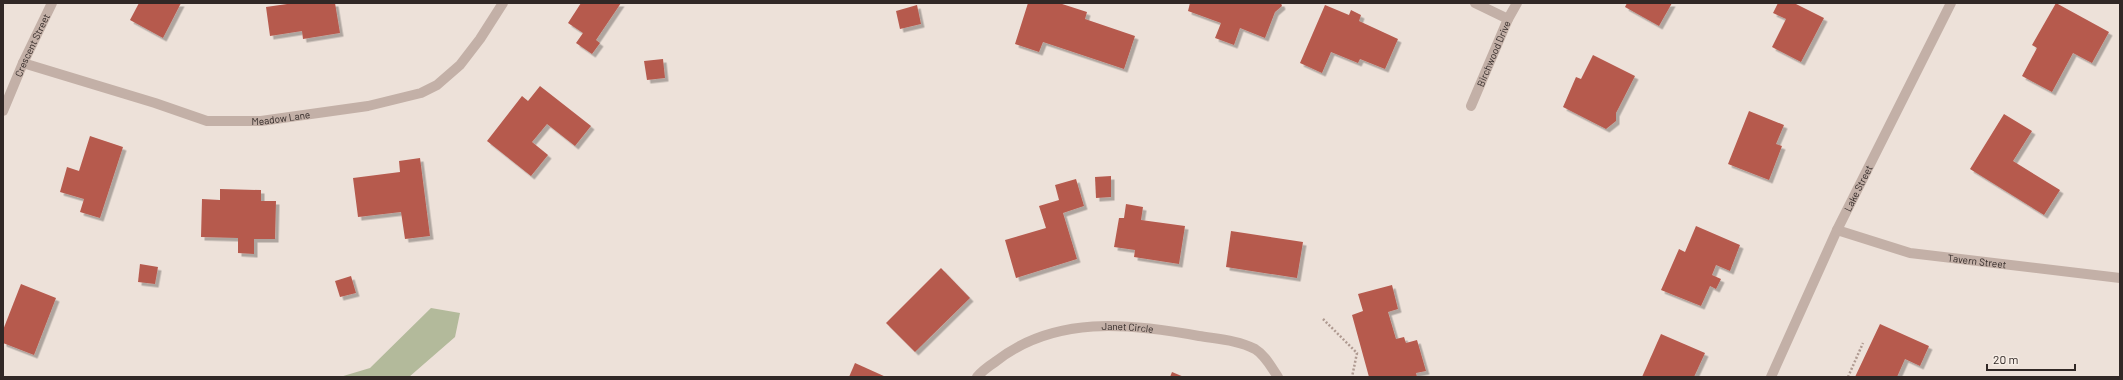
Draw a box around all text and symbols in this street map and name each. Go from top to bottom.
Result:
street label: Crescent Street [12,11,52,79]
street label: Birchwood Drive [1474,19,1513,88]
street label: Meadow Lane [252,108,311,127]
street label: Lake Street [1841,163,1875,213]
street label: Tavern Street [1947,252,2007,270]
street label: Janet Circle [1101,320,1154,335]
scale bar [1987,346,2075,372]
text: 20 m [1993,352,2019,366]

